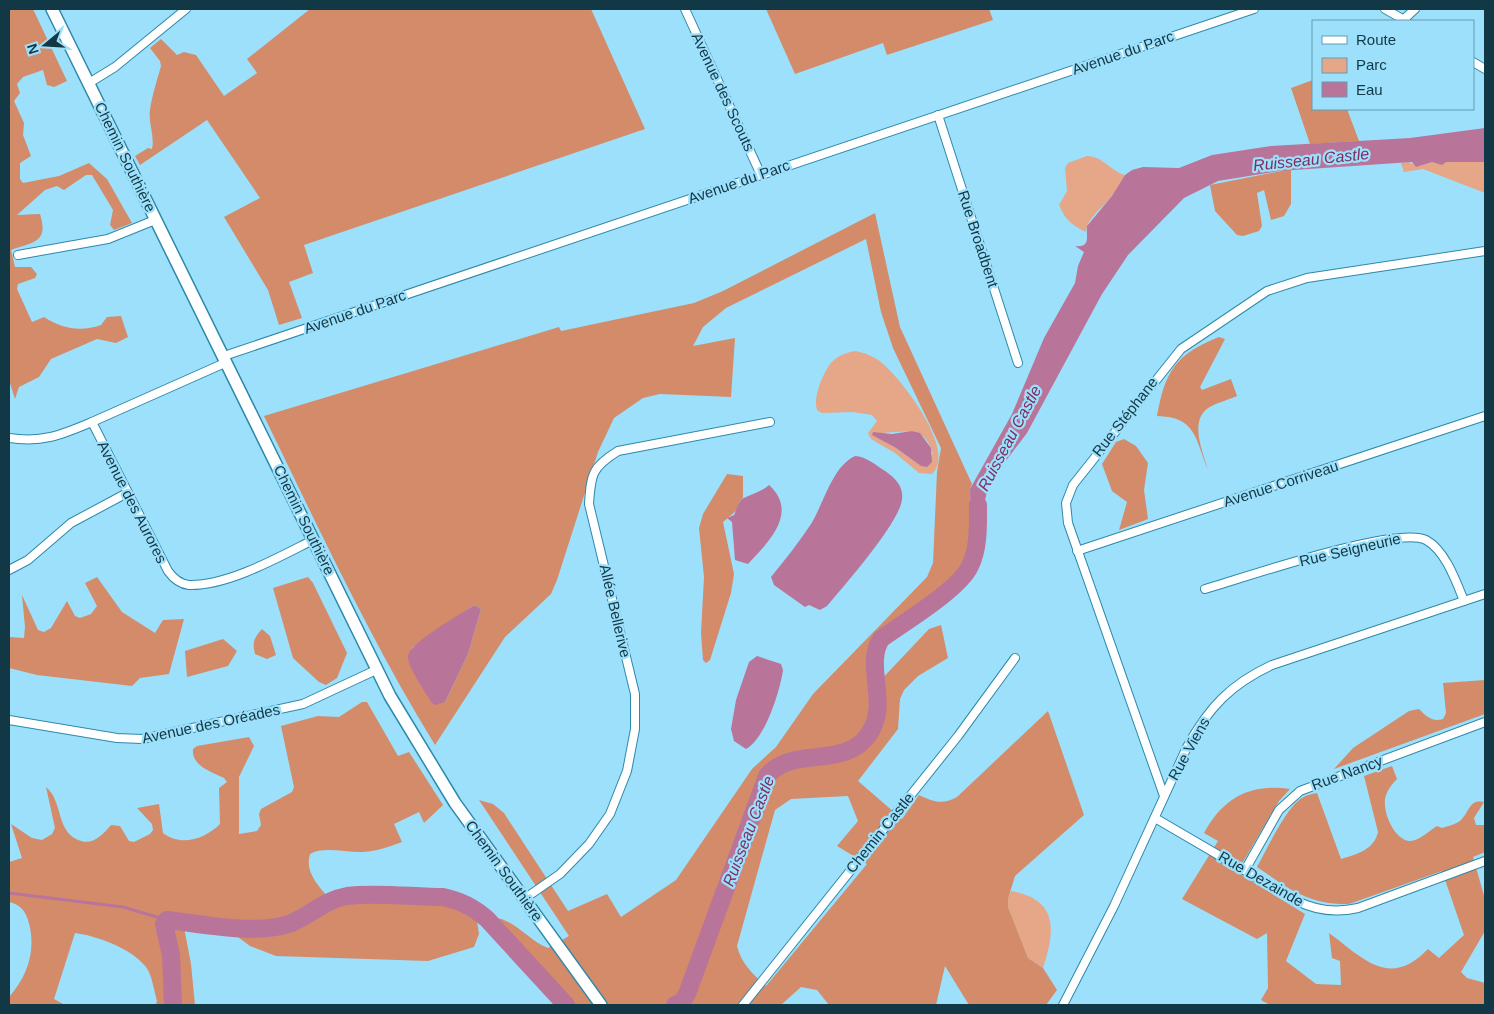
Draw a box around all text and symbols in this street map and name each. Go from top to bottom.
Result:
north arrow [20,20,70,70]
legend [1312,20,1474,110]
street label: Avenue du Parc [1070,27,1176,78]
street label: Avenue des Scouts [688,30,758,154]
text: Route [1356,31,1396,48]
text: N [23,42,42,56]
text: Parc [1356,56,1387,73]
text: Eau [1356,81,1383,98]
street label: Chemin Southière [91,99,159,214]
water label: Ruisseau Castle [1252,145,1370,174]
street label: Avenue du Parc [686,156,792,207]
street label: Rue Broadbent [955,188,1002,290]
street label: Avenue du Parc [302,286,408,337]
street label: Rue Stéphane [1088,374,1161,460]
water label: Ruisseau Castle [975,383,1044,494]
street label: Avenue des Aurores [94,438,171,566]
street label: Avenue Corriveau [1221,457,1340,510]
street label: Chemin Southière [270,462,338,577]
street label: Rue Seigneurie [1298,530,1402,569]
street label: Allée Bellerive [597,563,634,659]
street label: Avenue des Oréades [140,701,281,746]
street label: Rue Viens [1164,714,1213,783]
street label: Rue Nancy [1309,752,1385,793]
water label: Ruisseau Castle [720,774,777,889]
street label: Chemin Castle [842,789,917,876]
street label: Chemin Southière [462,817,547,924]
street label: Rue Dezainde [1216,847,1307,910]

